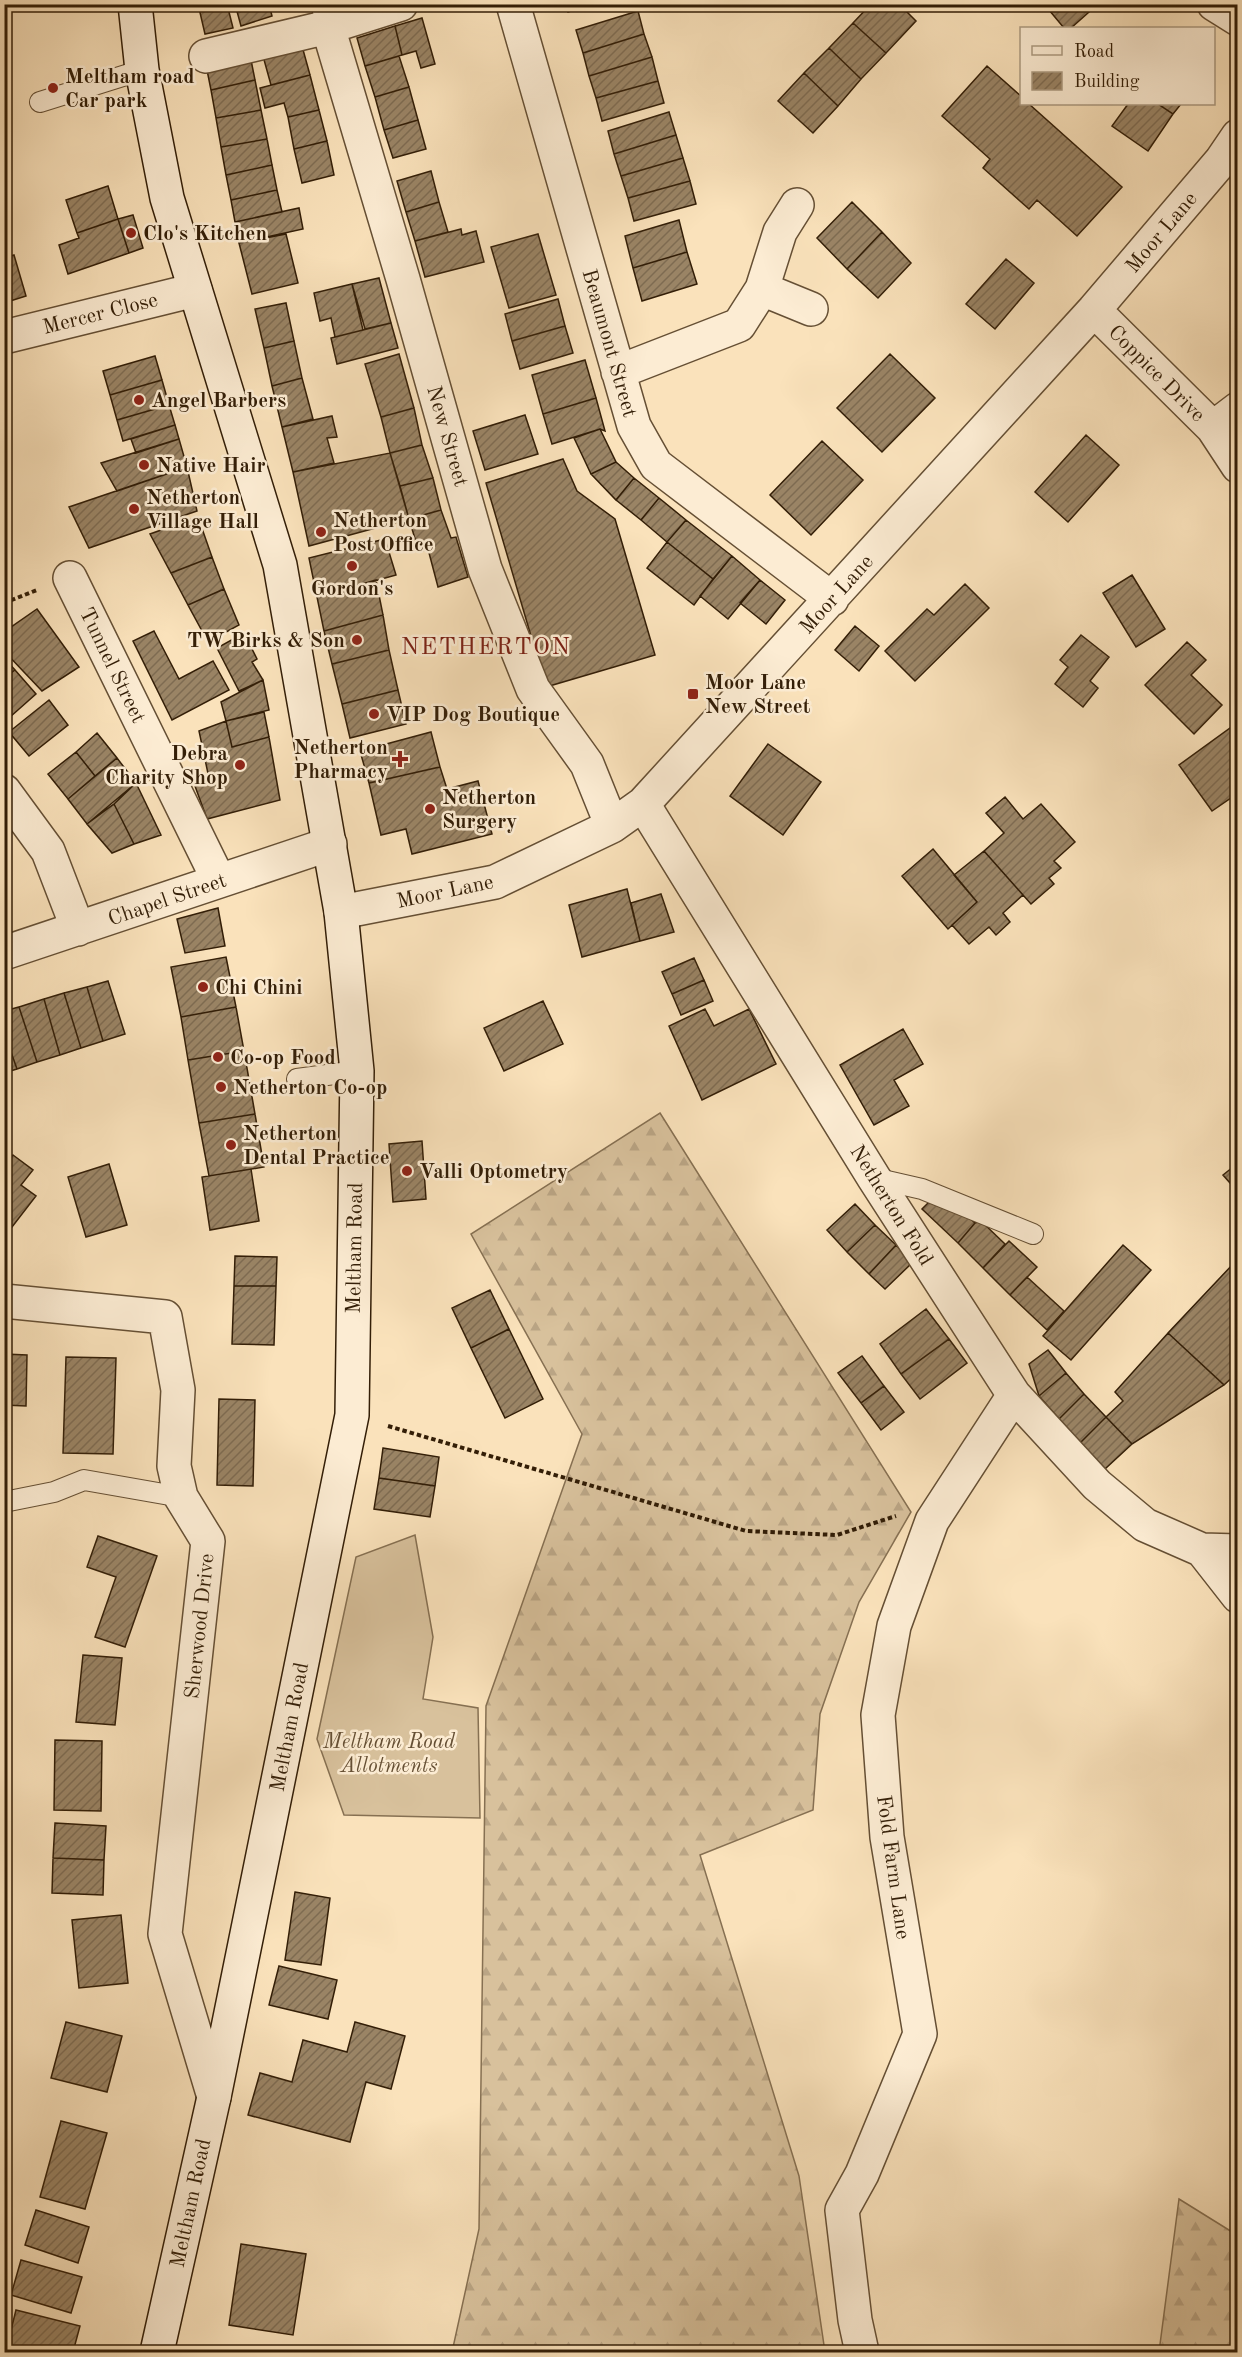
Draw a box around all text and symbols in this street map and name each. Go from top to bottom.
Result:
legend [1020,27,1215,105]
text: Road [1074,43,1114,61]
place label: Meltham road Car park [65,67,195,112]
text: Building [1074,73,1140,91]
marker: Meltham road Car park [46,81,60,95]
street label: Moor Lane [1122,189,1202,277]
place label: Clo's Kitchen [143,224,267,245]
marker: Clo's Kitchen [124,226,138,240]
street label: Beaumont Street [577,267,640,420]
street label: Mercer Close [41,290,160,339]
street label: Coppice Drive [1104,322,1208,426]
street label: New Street [422,384,471,489]
place label: Angel Barbers [151,391,286,412]
marker: Angel Barbers [132,393,146,407]
place label: Native Hair [156,456,266,477]
marker: Native Hair [137,458,151,472]
place label: Netherton Village Hall [146,488,259,533]
marker: Netherton Village Hall [127,502,141,516]
place label: Netherton Post Office [333,511,434,556]
marker: Netherton Post Office [314,525,328,539]
street label: Moor Lane [796,551,878,639]
marker: Gordon's [345,559,359,573]
place label: Gordon's [311,579,393,600]
street label: Tunnel Street [75,605,149,727]
place label: TW Birks & Son [187,631,345,652]
marker: TW Birks & Son [350,633,364,647]
district label: NETHERTON [401,636,571,660]
place label: Moor Lane New Street [705,673,811,718]
marker: Moor Lane New Street [686,687,700,701]
place label: VIP Dog Boutique [386,705,560,726]
marker: VIP Dog Boutique [367,707,381,721]
place label: Netherton Pharmacy [293,738,388,783]
place label: Debra Charity Shop [105,744,228,789]
marker: Netherton Pharmacy [393,752,407,766]
marker: Debra Charity Shop [233,758,247,772]
place label: Netherton Surgery [442,788,536,833]
marker: Netherton Surgery [423,802,437,816]
street label: Chapel Street [106,870,229,930]
street label: Moor Lane [395,872,496,913]
place label: Chi Chini [215,978,302,999]
marker: Chi Chini [196,980,210,994]
place label: Co-op Food [230,1048,336,1069]
marker: Co-op Food [211,1050,225,1064]
place label: Netherton Co-op [233,1078,387,1099]
marker: Netherton Co-op [214,1080,228,1094]
place label: Netherton Dental Practice [243,1124,390,1169]
marker: Netherton Dental Practice [224,1138,238,1152]
street label: Netherton Fold [845,1142,936,1270]
place label: Valli Optometry [419,1162,568,1183]
marker: Valli Optometry [400,1164,414,1178]
street label: Meltham Road [344,1182,367,1314]
street label: Sherwood Drive [182,1552,219,1700]
street label: Meltham Road [268,1661,313,1794]
park label: Meltham Road Allotments [322,1732,456,1777]
street label: Fold Farm Lane [872,1794,913,1941]
street label: Meltham Road [168,2137,215,2270]

